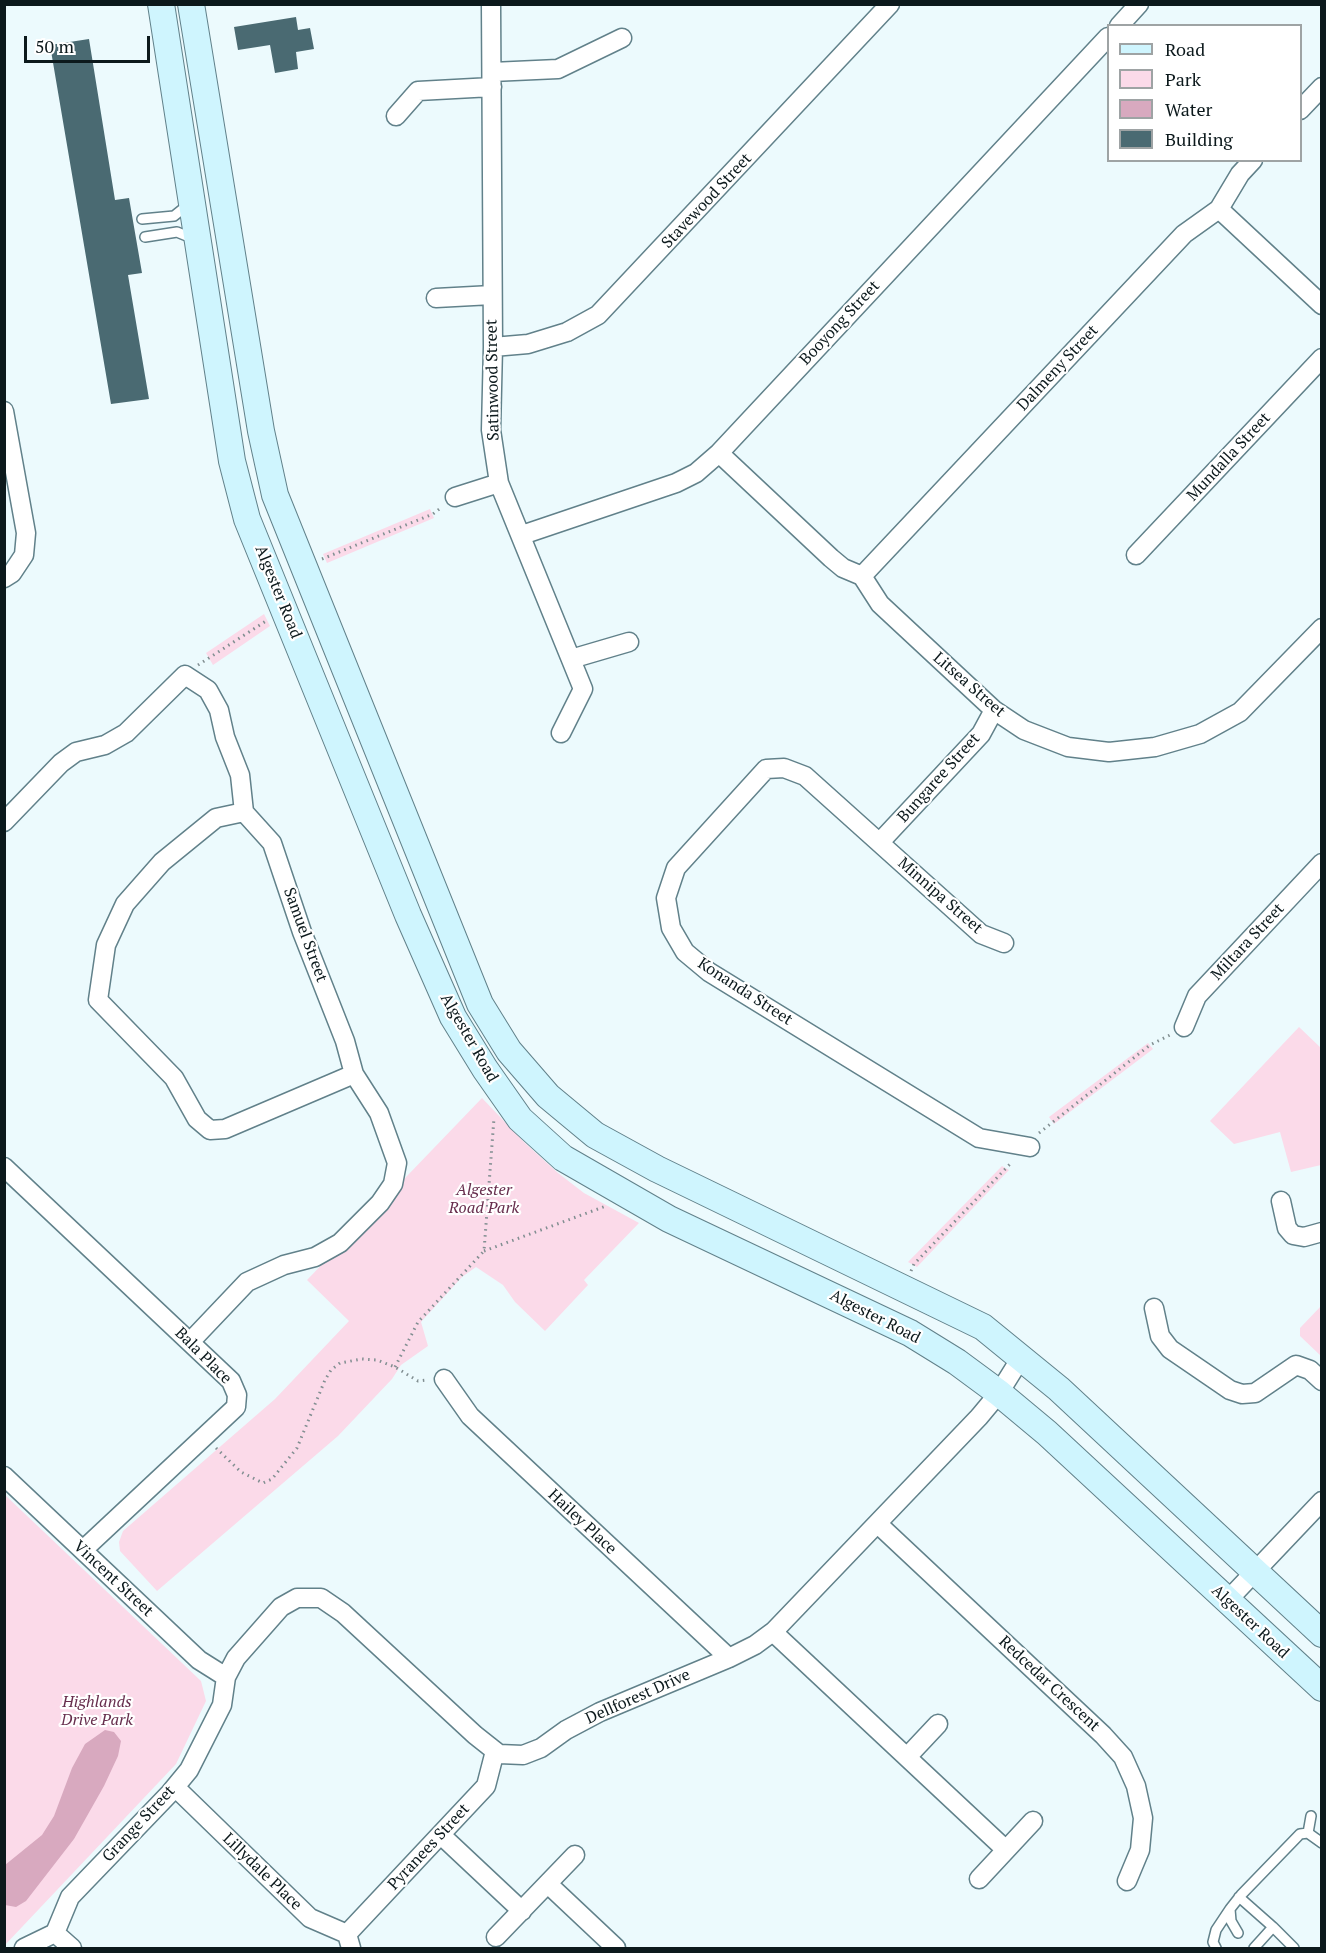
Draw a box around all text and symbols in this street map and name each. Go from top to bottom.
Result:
scale bar [27,24,153,62]
legend [1107,24,1302,162]
text: 50 m [35,34,74,58]
text: Road [1165,37,1205,61]
text: Park [1165,67,1201,91]
text: Water [1165,97,1212,121]
text: Building [1165,127,1233,151]
street label: Stavewood Street [658,149,756,253]
street label: Booyong Street [796,277,884,369]
street label: Satinwood Street [482,319,504,441]
street label: Dalmeny Street [1013,321,1103,415]
street label: Mundalla Street [1183,409,1275,505]
street label: Algester Road [251,543,305,641]
street label: Litsea Street [929,649,1009,721]
street label: Bungaree Street [894,729,984,827]
street label: Minnipa Street [894,854,986,938]
street label: Samuel Street [279,885,331,985]
street label: Miltara Street [1207,899,1289,985]
street label: Konanda Street [694,954,796,1030]
street label: Algester Road [436,990,502,1086]
park label: Algester Road Park [449,1180,519,1218]
street label: Algester Road [827,1286,923,1348]
street label: Bala Place [171,1324,235,1388]
street label: Hailey Place [544,1485,620,1559]
street label: Vincent Street [69,1537,157,1621]
street label: Algester Road [1207,1581,1293,1663]
street label: Redcedar Crescent [995,1632,1103,1736]
street label: Dellforest Drive [583,1665,693,1729]
park label: Highlands Drive Park [61,1692,133,1730]
street label: Grange Street [99,1782,179,1866]
street label: Pyranees Street [384,1800,474,1894]
street label: Lillydale Place [218,1829,306,1915]

